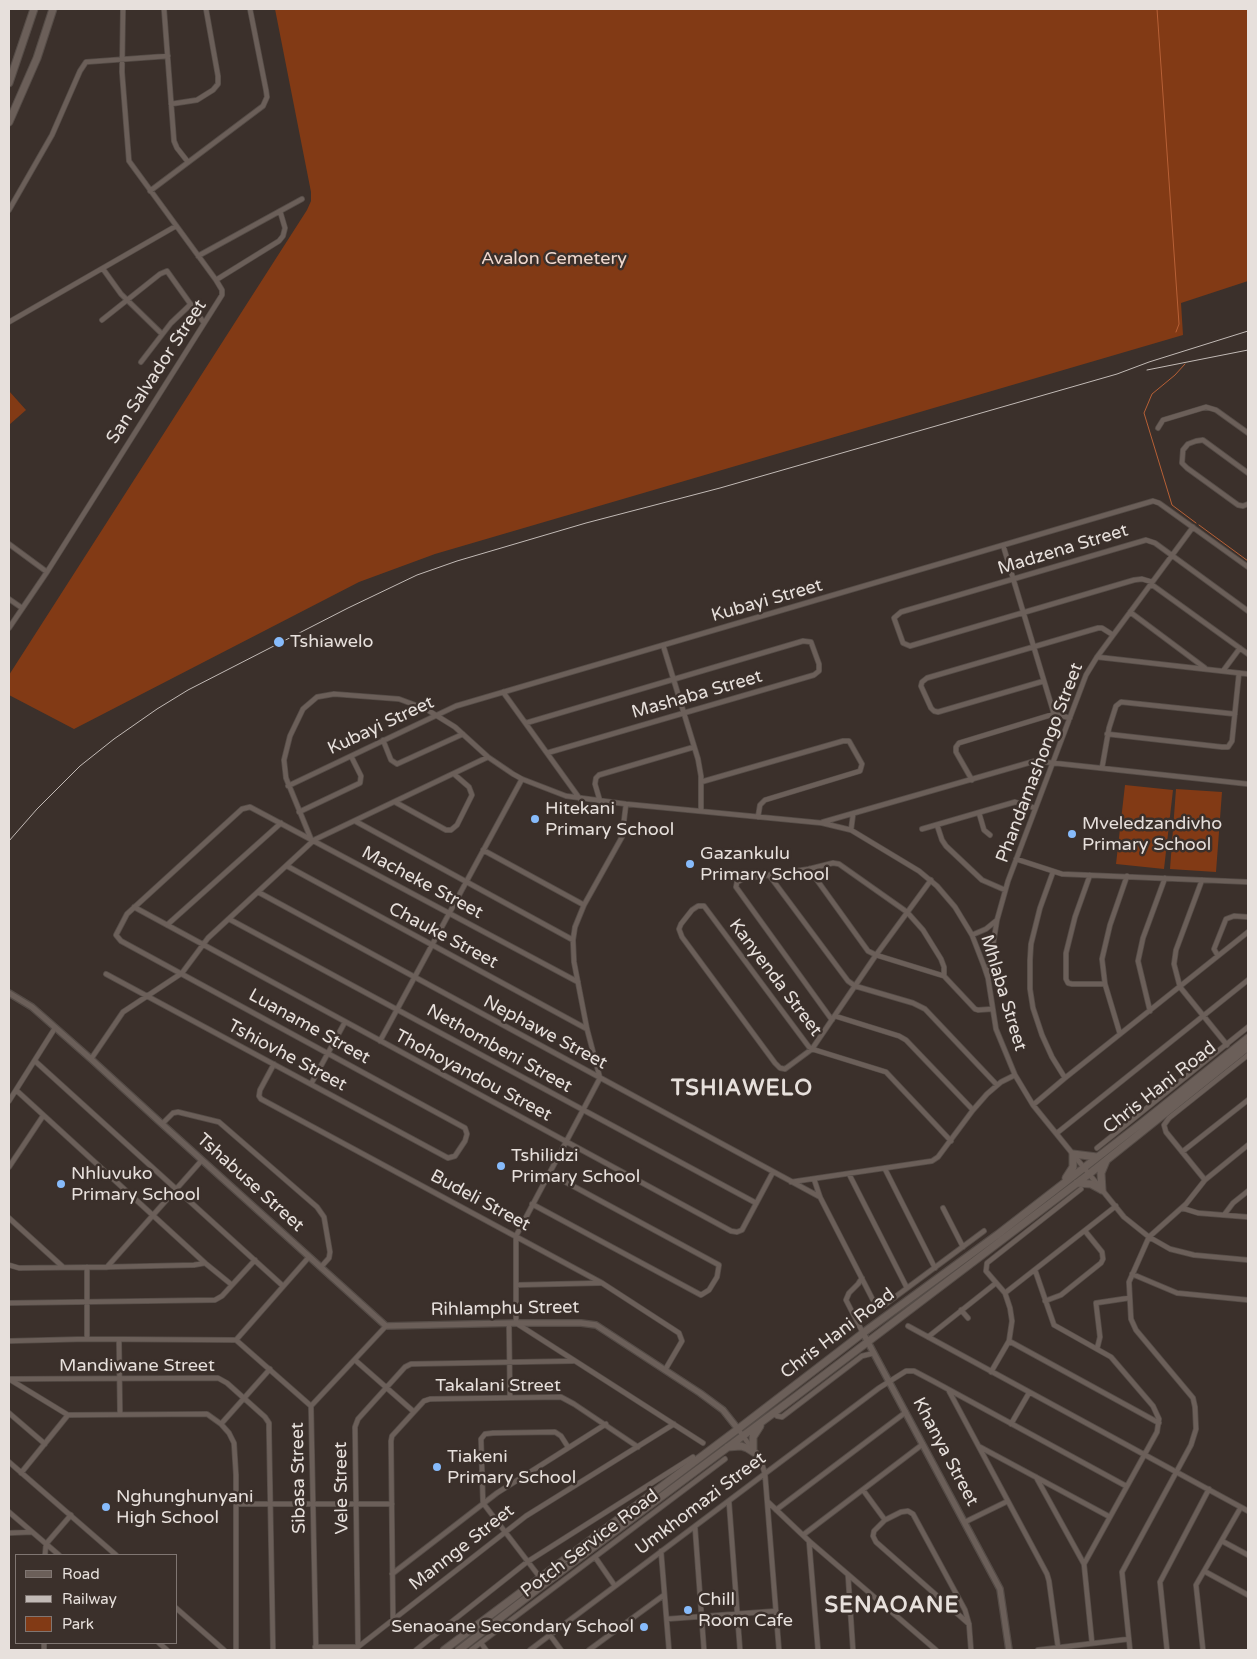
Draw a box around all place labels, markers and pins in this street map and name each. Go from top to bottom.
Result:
place label: Tshiawelo [290,631,373,653]
marker: Tshiawelo [272,635,286,649]
place label: Hitekani Primary School [545,798,674,841]
marker: Hitekani Primary School [529,813,541,825]
place label: Mveledzandivho Primary School [1082,813,1222,856]
marker: Mveledzandivho Primary School [1066,828,1078,840]
place label: Gazankulu Primary School [700,843,829,886]
marker: Gazankulu Primary School [684,858,696,870]
place label: Tshilidzi Primary School [511,1145,640,1188]
marker: Tshilidzi Primary School [495,1160,507,1172]
place label: Nhluvuko Primary School [71,1163,200,1206]
marker: Nhluvuko Primary School [55,1178,67,1190]
place label: Tiakeni Primary School [447,1446,576,1488]
marker: Tiakeni Primary School [431,1461,443,1473]
place label: Nghunghunyani High School [116,1486,254,1528]
marker: Nghunghunyani High School [100,1501,112,1513]
place label: Chill Room Cafe [698,1589,793,1632]
marker: Chill Room Cafe [682,1604,694,1616]
place label: Senaoane Secondary School [391,1616,634,1638]
marker: Senaoane Secondary School [638,1621,650,1633]

